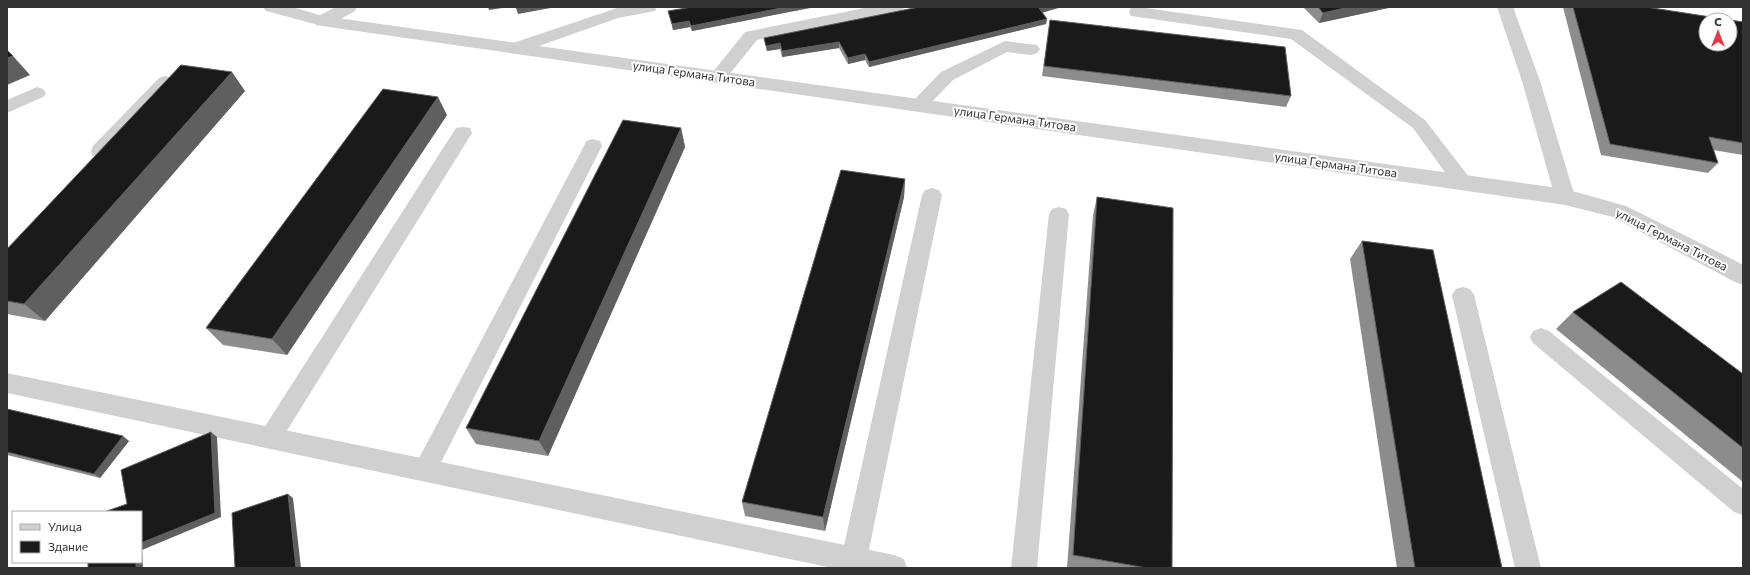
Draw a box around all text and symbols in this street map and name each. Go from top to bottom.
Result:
north arrow [1698,12,1738,52]
text: С [1714,15,1722,28]
street label: улица Германа Титова [632,57,756,89]
street label: улица Германа Титова [953,102,1077,134]
street label: улица Германа Титова [1274,148,1398,180]
street label: улица Германа Титова [1614,205,1730,273]
legend [12,511,142,563]
text: Улица [48,519,82,533]
text: Здание [48,539,88,553]

